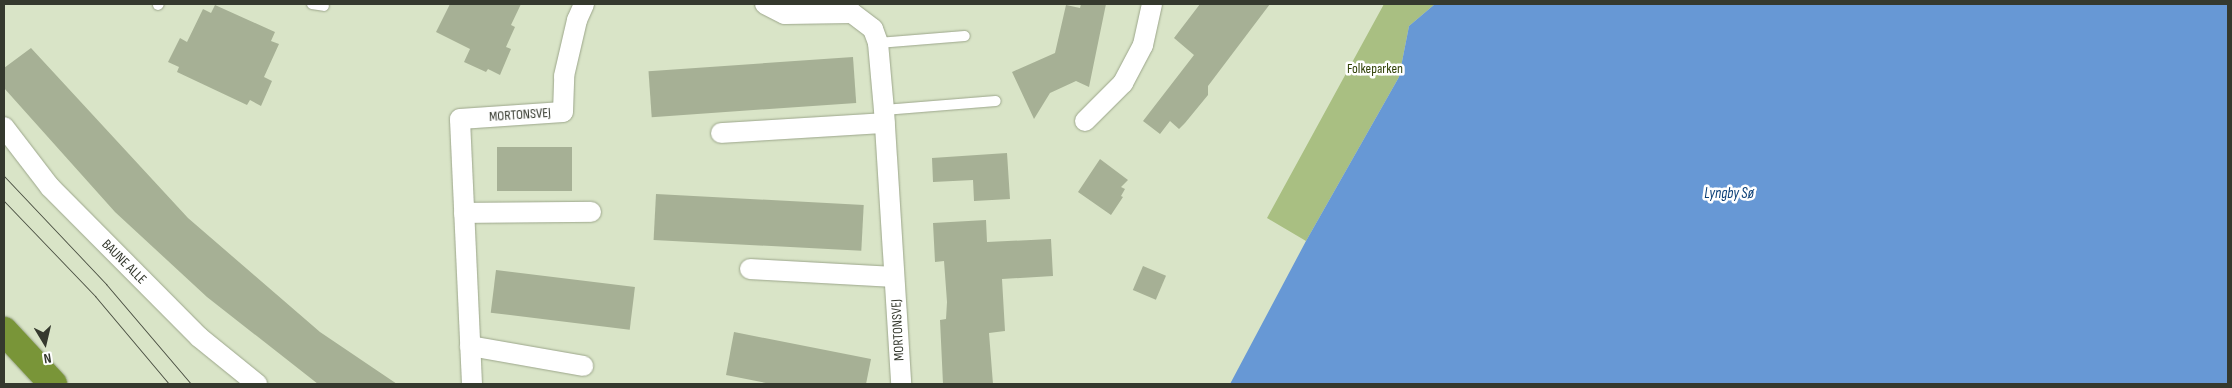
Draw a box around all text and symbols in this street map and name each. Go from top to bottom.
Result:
park label: Folkeparken [1347,61,1403,77]
street label: MORTONSVEJ [489,104,551,126]
water label: Lyngby Sø [1704,185,1754,203]
street label: BAUNE ALLE [98,236,150,288]
street label: MORTONSVEJ [888,299,908,361]
north arrow [20,318,70,368]
text: N [42,349,52,367]

